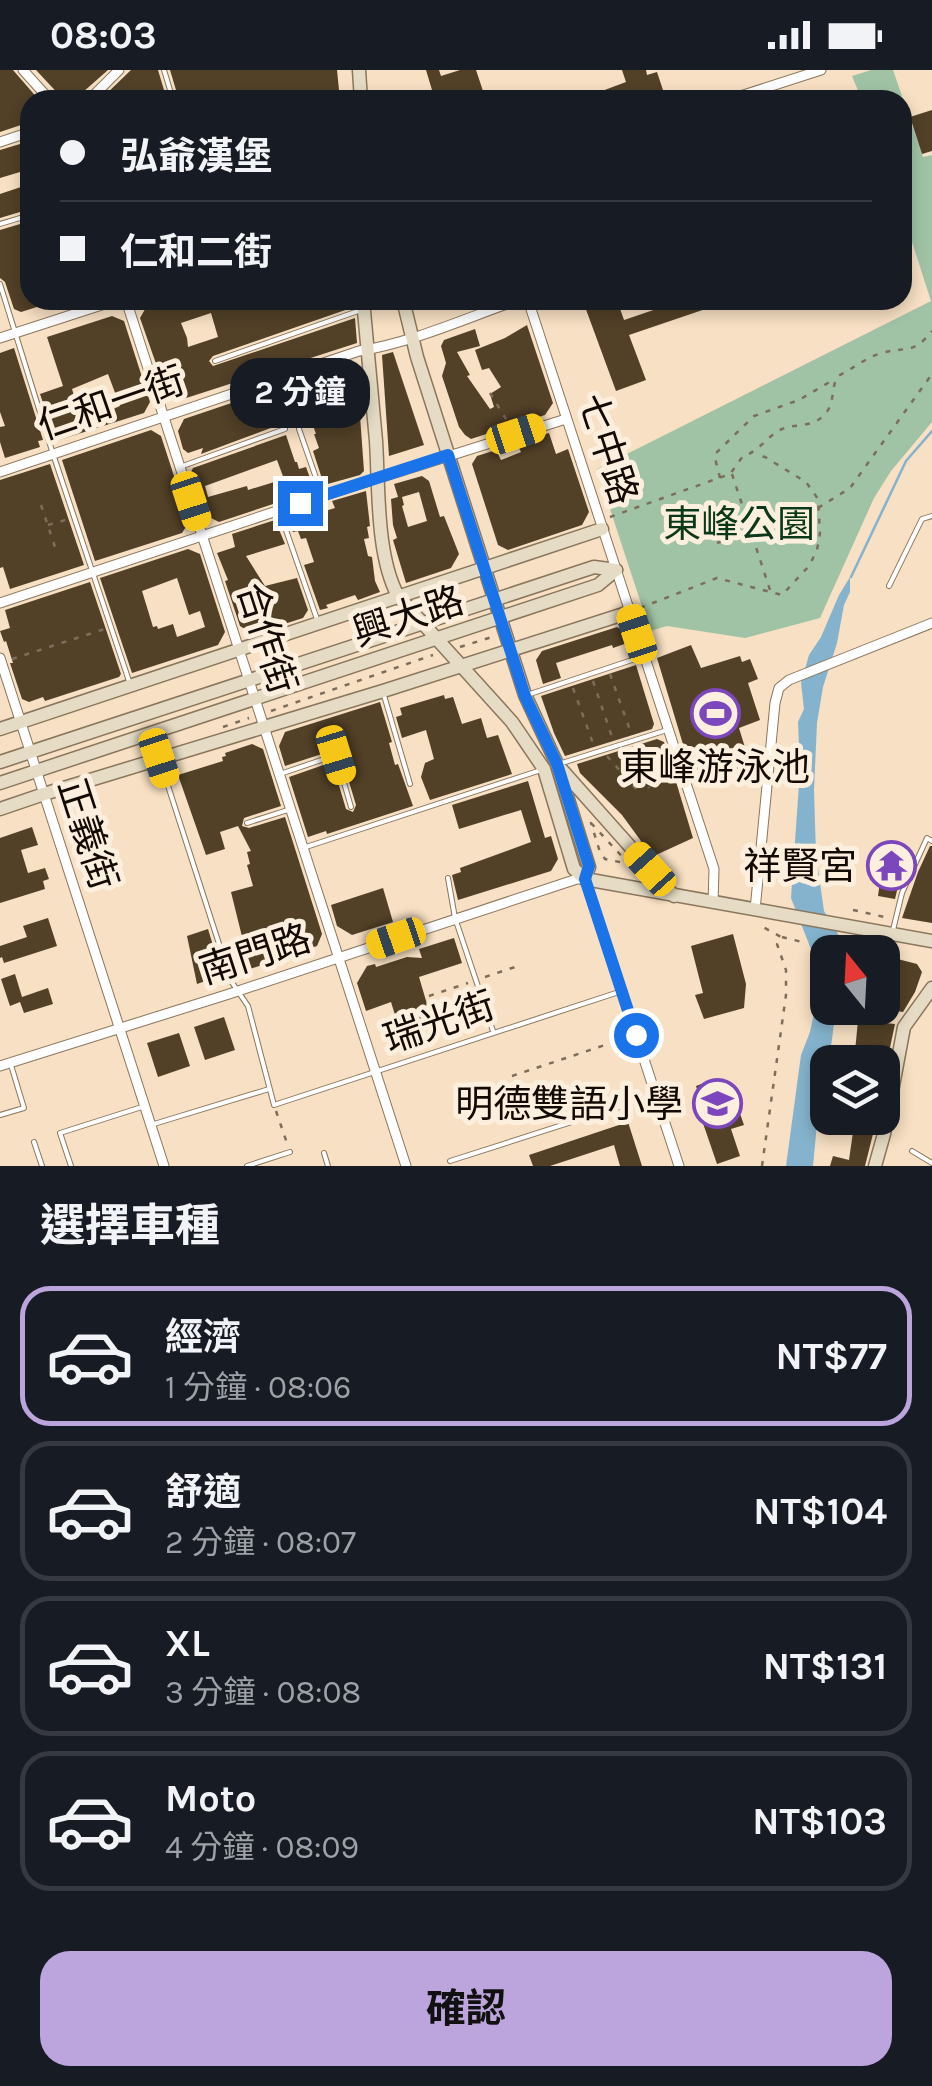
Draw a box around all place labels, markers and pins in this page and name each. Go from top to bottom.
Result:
sports icon: 東峰游泳池 [689,687,741,739]
place label: 東峰游泳池 [620,745,810,790]
temple icon: 祥賢宮 [866,840,918,892]
place label: 祥賢宮 [743,844,857,889]
school or university icon: 明德雙語小學 [692,1078,744,1130]
place label: 明德雙語小學 [455,1082,683,1127]

